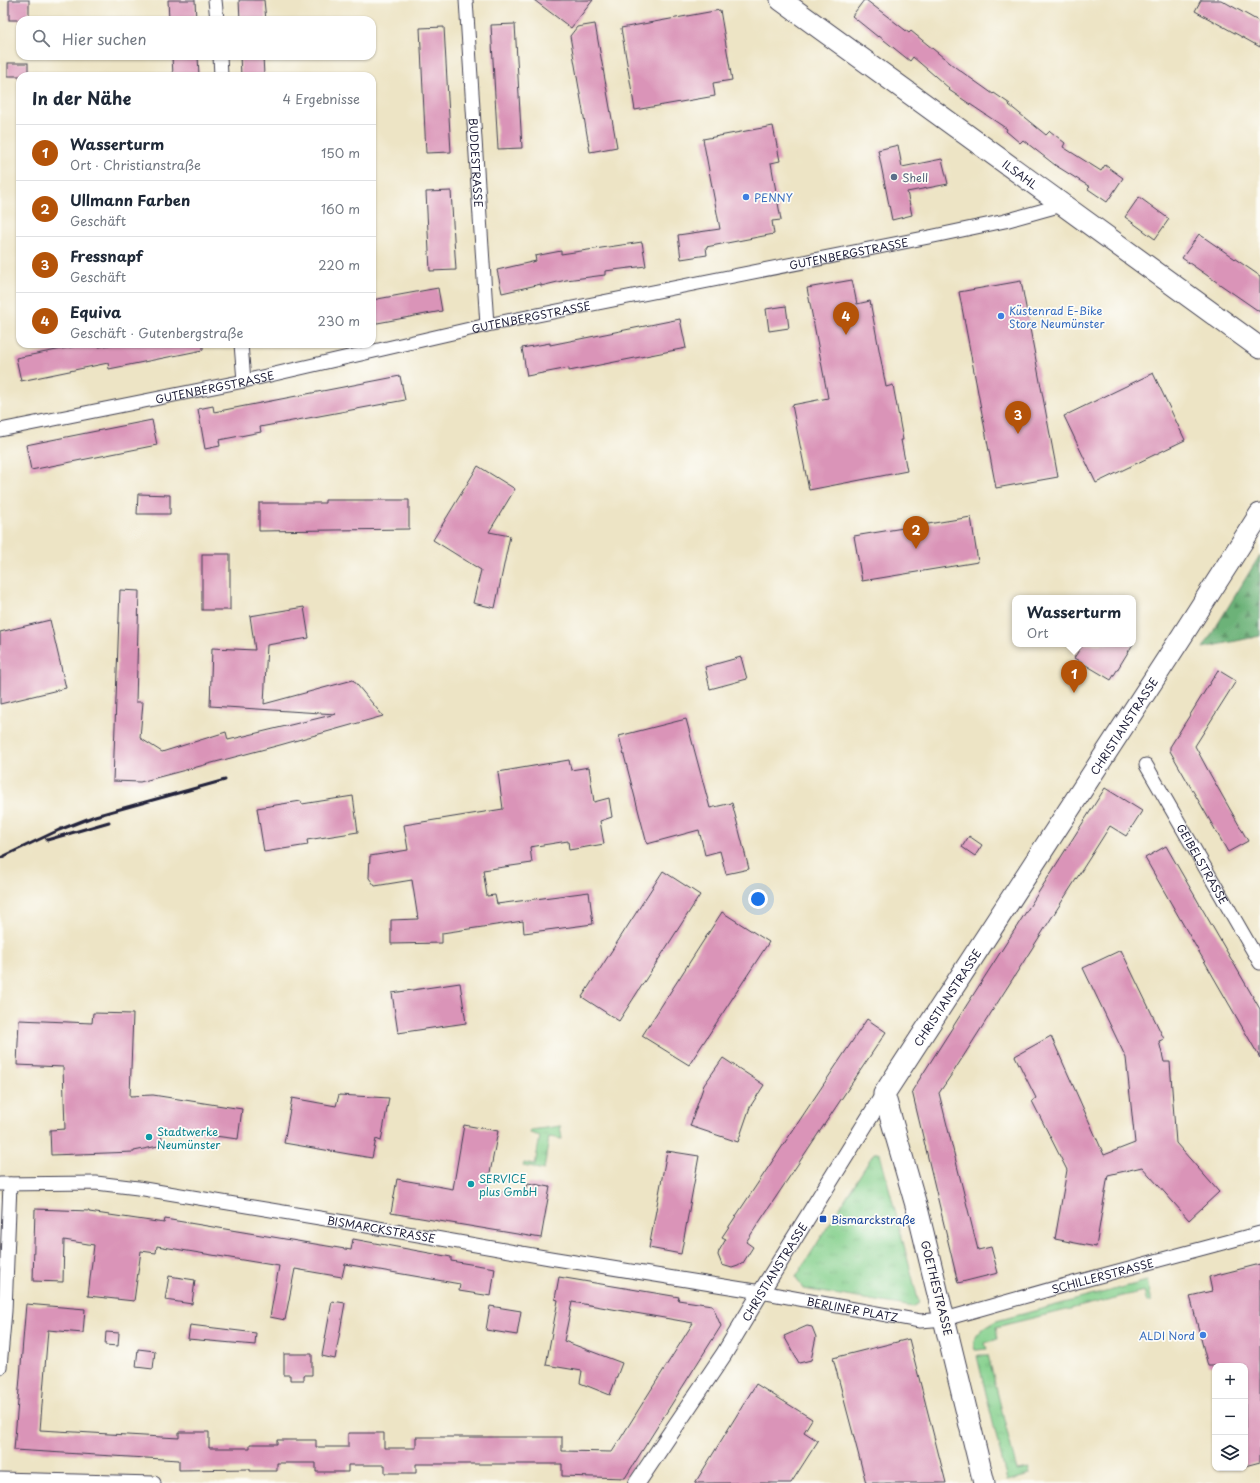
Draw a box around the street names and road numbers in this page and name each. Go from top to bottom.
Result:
street label: BUDDESTRASSE [465,117,488,208]
street label: ILSAHL [999,155,1042,193]
street label: GUTENBERGSTRASSE [788,233,910,273]
street label: GUTENBERGSTRASSE [470,296,592,337]
street label: GUTENBERGSTRASSE [154,366,276,407]
street label: CHRISTIANSTRASSE [1086,674,1162,778]
street label: GEIBELSTRASSE [1173,820,1233,907]
street label: CHRISTIANSTRASSE [909,945,985,1049]
street label: BISMARCKSTRASSE [326,1211,437,1246]
street label: CHRISTIANSTRASSE [737,1219,811,1324]
street label: GOETHESTRASSE [917,1239,957,1338]
street label: SCHILLERSTRASSE [1049,1253,1156,1297]
street label: BERLINER PLATZ [805,1292,900,1325]

